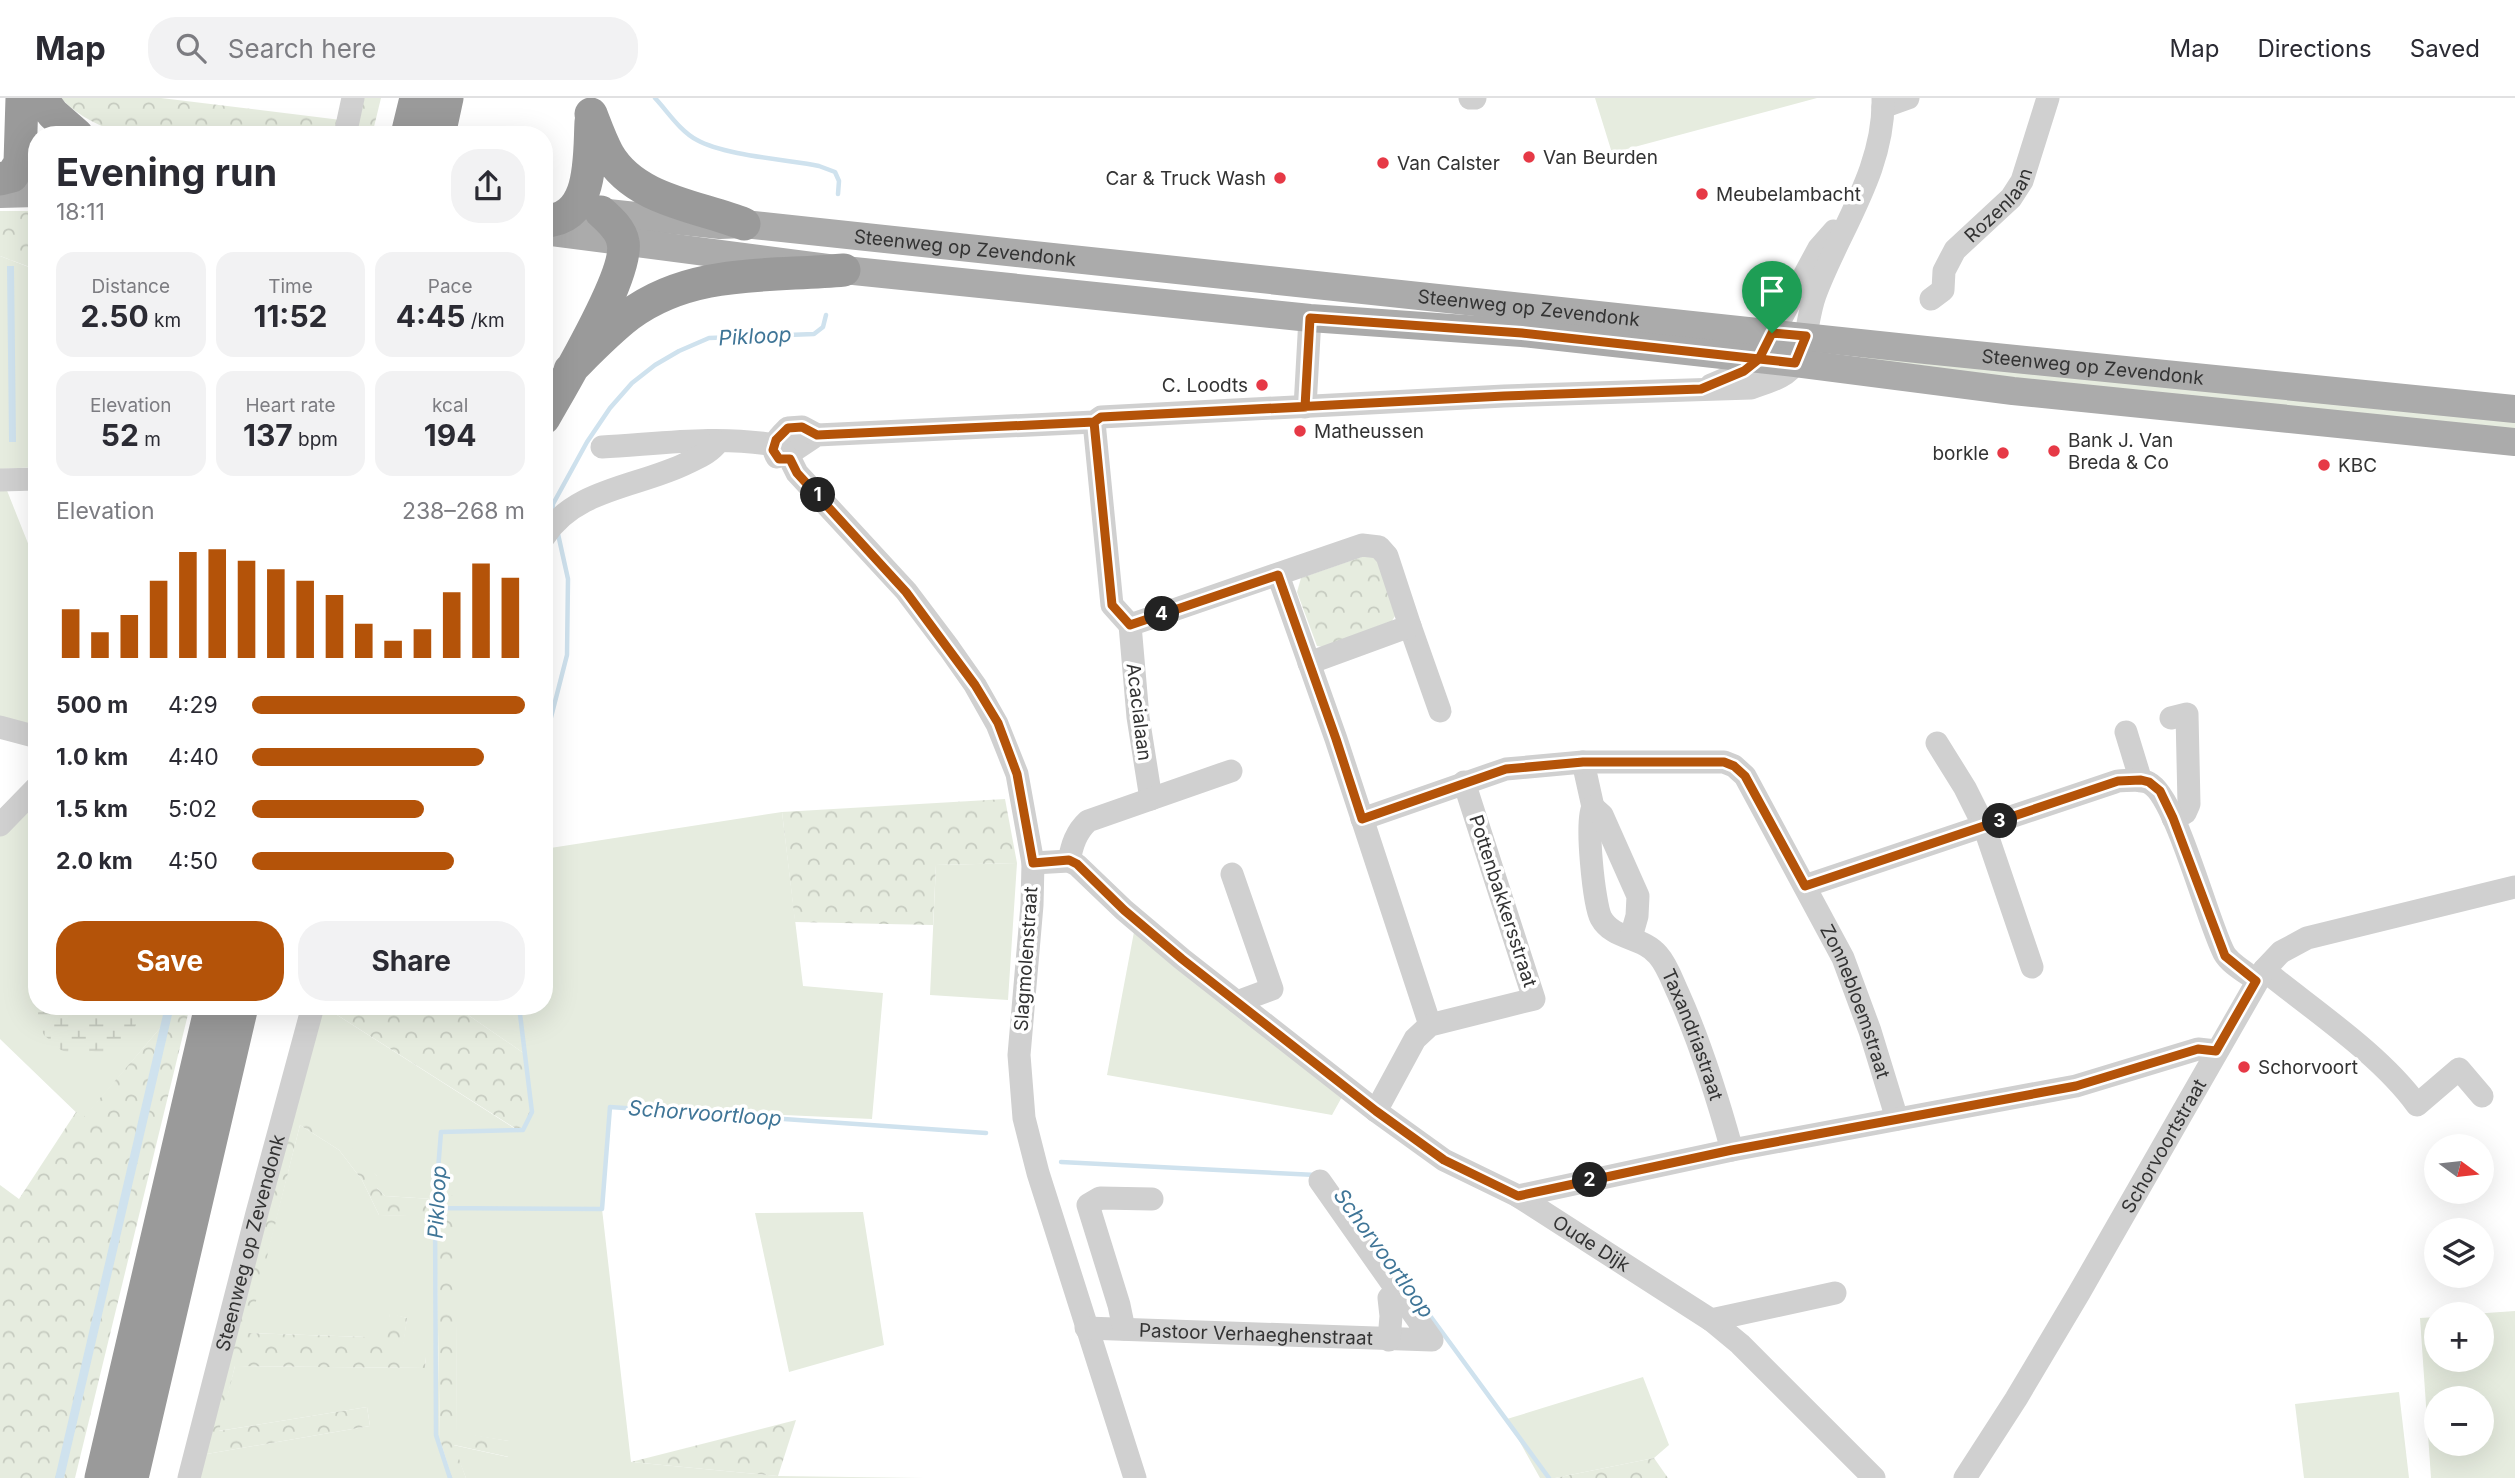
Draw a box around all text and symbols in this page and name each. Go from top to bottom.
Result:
search box [148,17,638,80]
text: Map [35,28,106,68]
icon: search [172,29,210,67]
text: Search here [228,33,376,64]
text: Map [2170,34,2219,63]
text: Directions [2257,34,2372,63]
text: Saved [2410,34,2480,63]
place label: Van Beurden [1543,146,1658,169]
text: Evening run [56,149,277,195]
button: share [451,149,525,223]
marker: Van Beurden [1521,149,1537,165]
place label: Van Calster [1397,152,1500,175]
marker: Van Calster [1375,155,1391,171]
street label: Rozenlaan [1960,165,2037,247]
place label: Car & Truck Wash [1105,167,1266,190]
marker: Car & Truck Wash [1272,170,1288,186]
place label: Meubelambacht [1716,183,1861,206]
marker: Meubelambacht [1694,186,1710,202]
text: 18:11 [56,198,105,226]
street label: Steenweg op Zevendonk [853,224,1078,271]
pin [1742,261,1802,333]
icon: arrive [1753,272,1791,310]
text: Distance [92,275,170,298]
text: Time [268,275,313,298]
text: Pace [428,275,473,298]
street label: Steenweg op Zevendonk [1417,284,1642,331]
text: 2.50 [81,298,149,334]
text: 11:52 [254,298,327,334]
text: 4:45 [396,298,465,334]
text: km [149,309,181,332]
text: /km [465,309,505,332]
water label: Pikloop [718,322,792,350]
street label: Steenweg op Zevendonk [1980,344,2206,389]
place label: C. Loodts [1162,374,1248,397]
marker: C. Loodts [1254,377,1270,393]
text: Elevation [90,394,172,417]
text: Heart rate [245,394,335,417]
text: kcal [432,394,468,417]
text: 52 [101,417,139,453]
text: 137 [243,417,293,453]
text: 194 [424,417,477,453]
place label: Matheussen [1314,420,1424,443]
marker: Matheussen [1292,423,1308,439]
text: m [139,428,161,451]
text: bpm [293,428,338,451]
place label: Bank J. Van Breda & Co [2068,429,2173,474]
place label: borkle [1932,442,1989,465]
marker: Bank J. Van Breda & Co [2046,443,2062,459]
marker: borkle [1995,445,2011,461]
place label: KBC [2338,454,2377,477]
marker: KBC [2316,457,2332,473]
pin: 1 [800,478,836,512]
text: 1 [813,483,822,506]
text: Elevation [56,497,155,525]
text: 238–268 m [402,497,525,525]
pin: 4 [1144,596,1180,632]
text: 4 [1155,602,1168,625]
street label: Acacialaan [1122,662,1156,762]
text: 500 m [56,691,128,719]
text: 4:29 [168,691,218,719]
text: 1.0 km [56,743,128,771]
text: 4:40 [168,743,219,771]
text: 1.5 km [56,795,128,823]
text: 5:02 [168,795,217,823]
pin: 3 [1982,804,2018,838]
text: 3 [1993,809,2006,832]
street label: Pottenbakkersstraat [1464,812,1542,990]
text: 2.0 km [56,847,133,875]
text: 4:50 [168,847,218,875]
street label: Slagmolenstraat [1009,886,1043,1032]
street label: Zonnebloemstraat [1815,920,1895,1081]
button: Save [56,921,284,1001]
button: Share [298,921,525,1001]
street label: Taxandriastraat [1657,965,1728,1103]
place label: Schorvoort [2258,1056,2358,1079]
marker: Schorvoort [2236,1059,2252,1075]
street label: Schorvoortstraat [2116,1075,2211,1217]
water label: Schorvoortloop [628,1095,782,1131]
street label: Steenweg op Zevendonk [211,1131,289,1354]
north arrow [2424,1134,2494,1204]
map controls [2424,1134,2494,1456]
pin: 2 [1572,1162,1608,1198]
water label: Pikloop [423,1165,451,1239]
text: 2 [1584,1168,1595,1191]
water label: Schorvoortloop [1329,1184,1439,1322]
street label: Oude Dijk [1549,1210,1635,1277]
button: layers [2424,1218,2494,1288]
button: + [2424,1302,2494,1372]
street label: Pastoor Verhaeghenstraat [1139,1318,1373,1349]
button: − [2424,1386,2494,1456]

